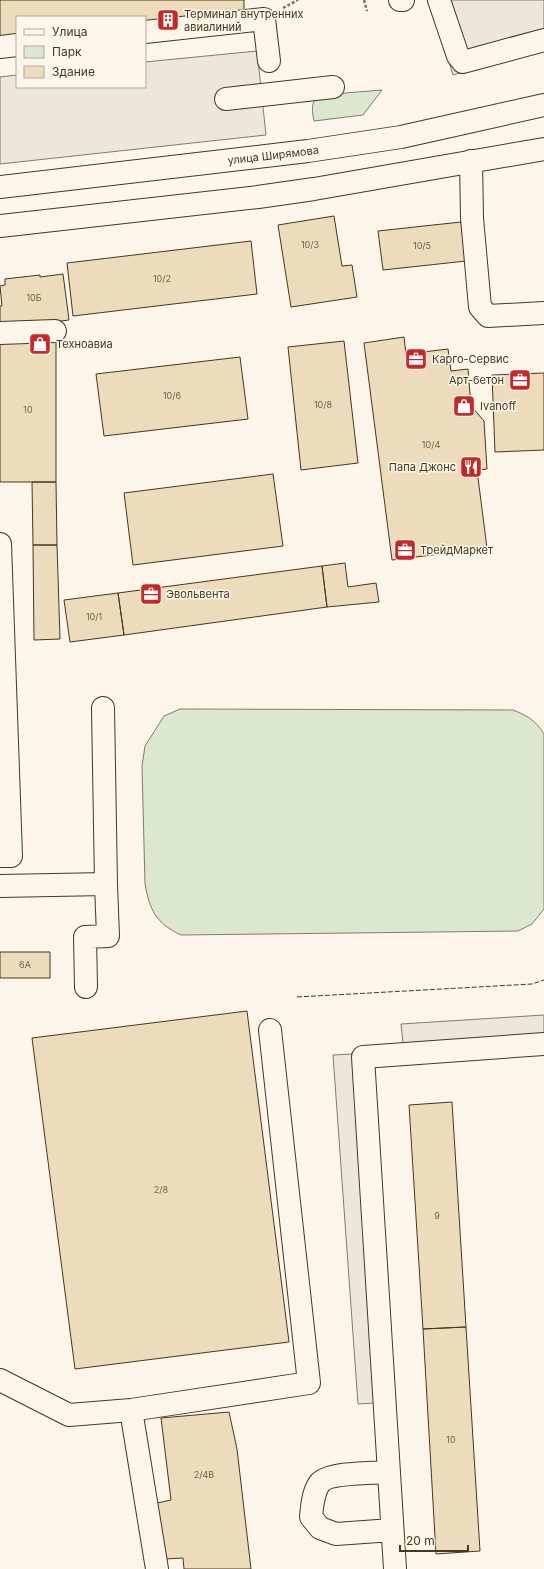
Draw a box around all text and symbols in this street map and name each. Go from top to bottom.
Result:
building icon: Терминал внутренних авиалиний [155,7,181,33]
place label: Терминал внутренних авиалиний [184,7,304,34]
legend [16,16,146,88]
text: Улица [52,24,87,39]
text: Парк [52,44,82,59]
text: Здание [52,64,95,79]
street label: улица Ширямова [227,142,320,167]
house number: 10/3 [301,239,320,250]
house number: 10/5 [413,240,431,251]
house number: 10/2 [153,273,171,284]
house number: 10Б [26,292,42,303]
shop icon: Техноавиа [27,331,53,357]
place label: Техноавиа [56,337,113,351]
office icon: Карго-Сервис [403,346,429,372]
place label: Карго-Сервис [432,352,509,366]
office icon: Арт-бетон [507,367,533,393]
place label: Арт-бетон [449,373,504,387]
house number: 10/6 [163,390,181,401]
shop icon: Ivanoff [451,393,477,419]
house number: 10/8 [314,399,333,410]
place label: Ivanoff [480,399,516,413]
house number: 10 [23,404,33,415]
house number: 10/4 [422,439,440,450]
restaurant icon: Папа Джонс [458,454,484,480]
place label: Папа Джонс [389,460,456,474]
office icon: ТрейдМаркет [392,537,418,563]
place label: ТрейдМаркет [420,543,494,557]
office icon: Эвольвента [138,581,164,607]
place label: Эвольвента [166,587,230,601]
house number: 10/1 [86,611,102,622]
house number: 6А [19,959,31,970]
house number: 2/8 [154,1184,169,1195]
house number: 9 [434,1210,440,1221]
house number: 10 [446,1434,456,1445]
house number: 2/4В [194,1469,214,1480]
scale bar [400,1527,468,1553]
text: 20 m [406,1533,435,1548]

